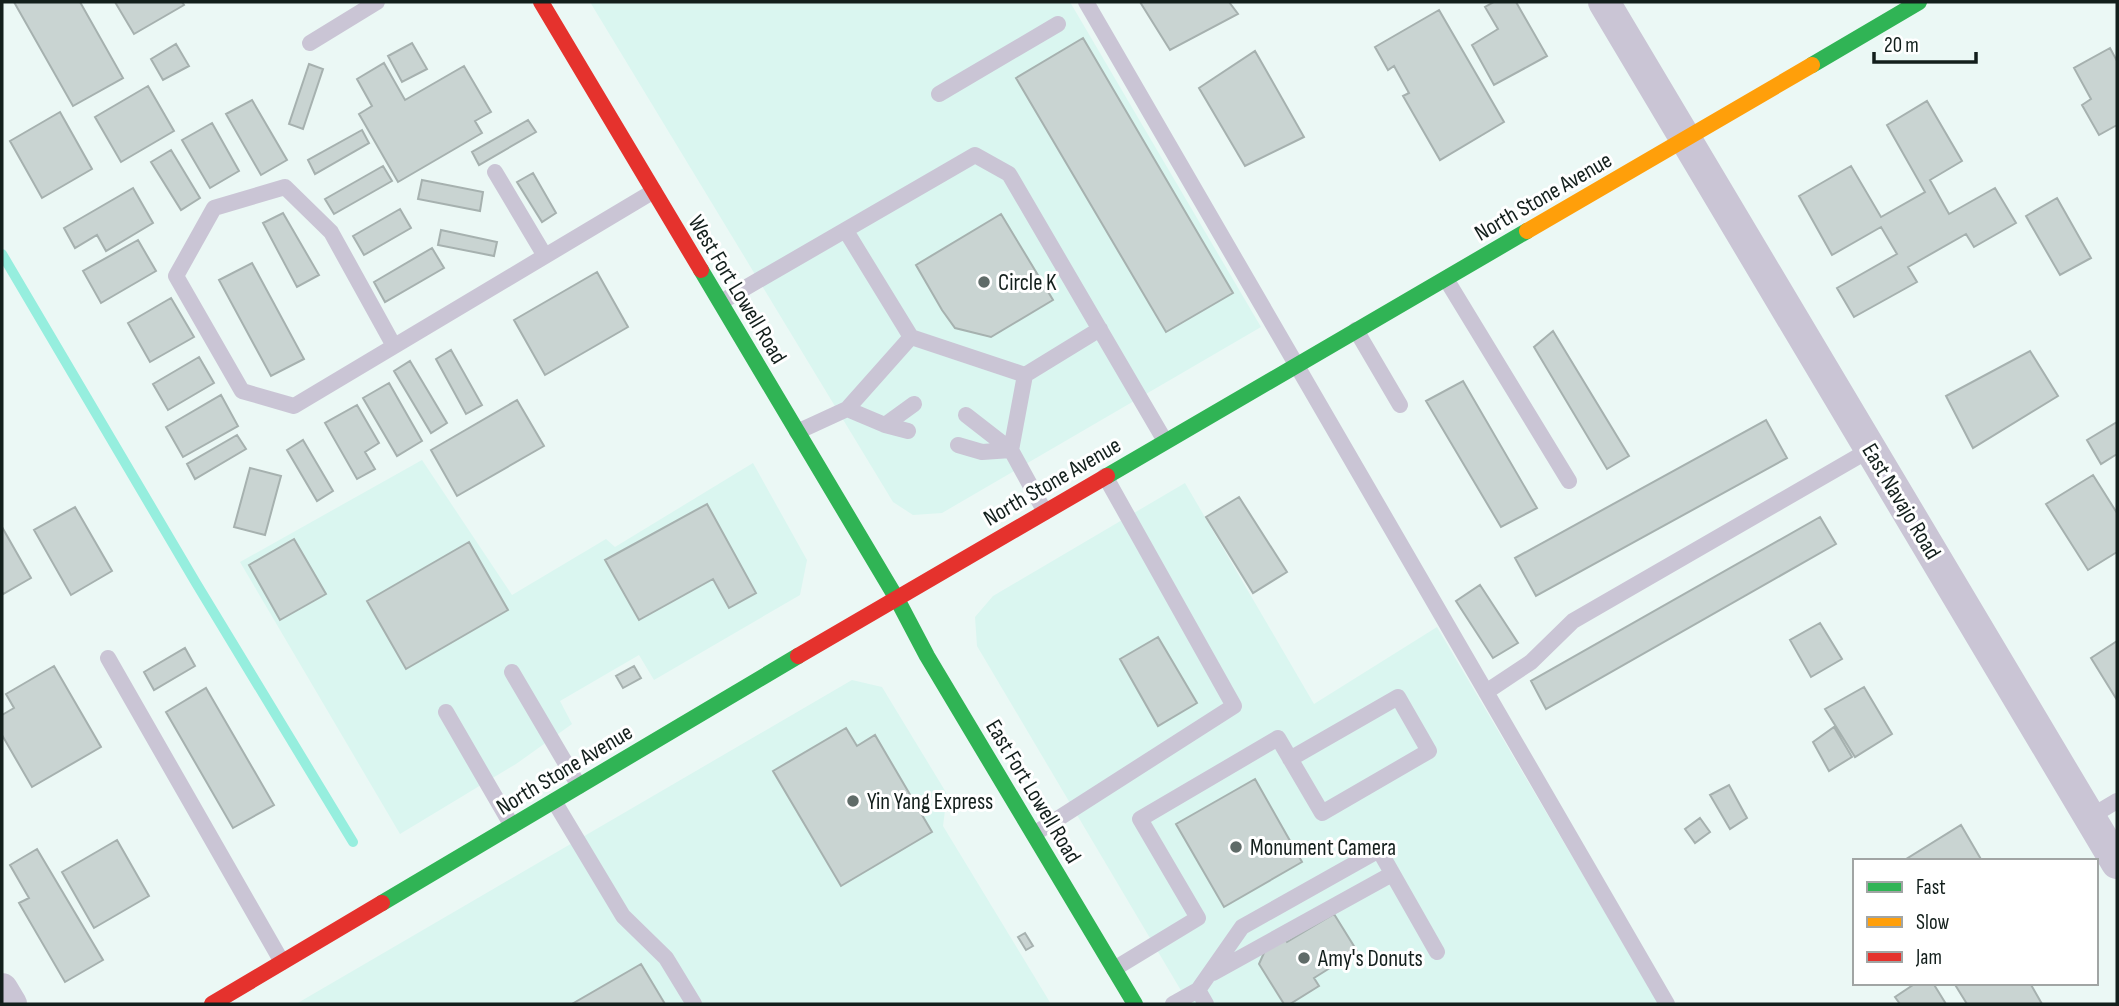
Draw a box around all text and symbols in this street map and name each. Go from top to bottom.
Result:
scale bar [1874,21,1976,65]
text: 20 m [1884,33,1919,58]
street label: North Stone Avenue [1470,146,1617,247]
street label: West Fort Lowell Road [682,210,793,369]
place label: Circle K [998,269,1057,297]
marker: Circle K [976,274,992,290]
street label: North Stone Avenue [979,431,1126,532]
street label: East Navajo Road [1856,438,1947,565]
street label: East Fort Lowell Road [979,715,1087,868]
street label: North Stone Avenue [491,718,638,821]
place label: Yin Yang Express [867,788,993,816]
marker: Yin Yang Express [845,793,861,809]
place label: Monument Camera [1250,834,1396,862]
marker: Monument Camera [1228,839,1244,855]
legend [1853,859,2098,985]
text: Fast [1916,875,1946,900]
text: Slow [1916,910,1950,935]
place label: Amy's Donuts [1317,945,1423,973]
text: Jam [1915,945,1942,970]
marker: Amy's Donuts [1296,950,1312,966]

